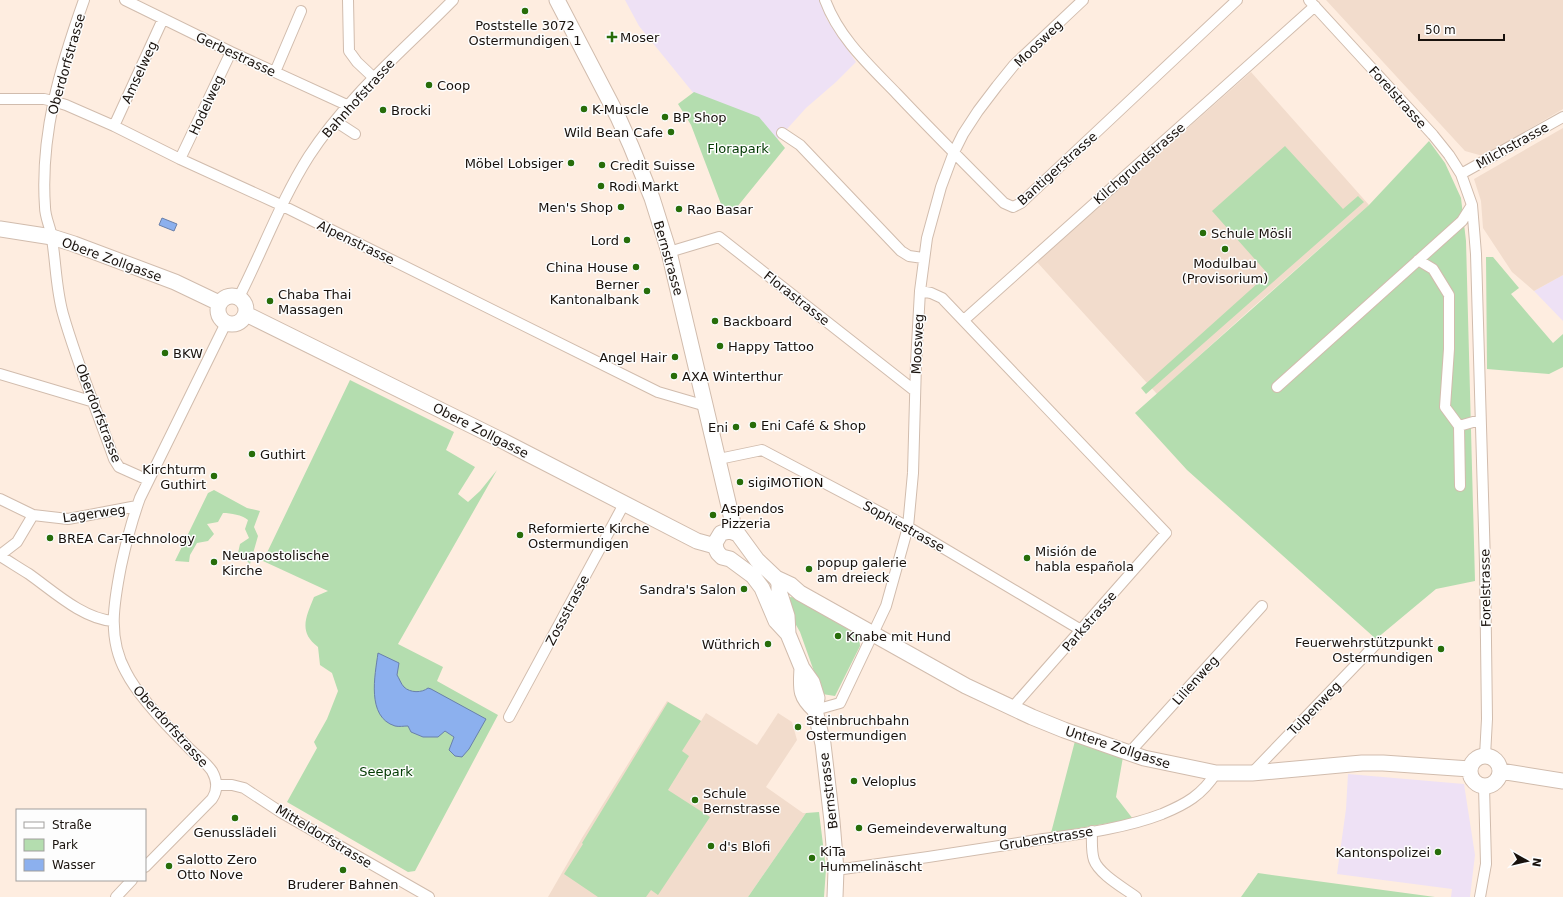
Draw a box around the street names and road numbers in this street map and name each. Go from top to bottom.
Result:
street label: Oberdorfstrasse [45,12,88,116]
street label: Moosweg [1011,17,1065,70]
street label: Gerbestrasse [193,29,278,80]
street label: Amselweg [119,39,160,106]
street label: Bahnhofstrasse [319,56,398,141]
street label: Forelstrasse [1366,63,1429,131]
street label: Hodelweg [186,73,227,138]
street label: Milchstrasse [1473,119,1551,172]
street label: Kilchgrundstrasse [1091,120,1188,207]
street label: Bantigerstrasse [1014,129,1100,208]
street label: Alpenstrasse [315,217,397,268]
street label: Bernstrasse [651,219,686,297]
street label: Obere Zollgasse [60,234,164,285]
street label: Florastrasse [761,268,832,329]
street label: Moosweg [908,313,927,375]
street label: Oberdorfstrasse [73,362,124,465]
street label: Obere Zollgasse [430,400,531,461]
street label: Sophiestrasse [860,498,947,555]
street label: Lagerweg [61,502,127,525]
street label: Forelstrasse [1477,549,1494,627]
street label: Zossstrasse [543,573,592,648]
street label: Parkstrasse [1059,588,1120,654]
street label: Lilienweg [1169,653,1221,708]
street label: Tulpenweg [1284,678,1344,739]
street label: Oberdorfstrasse [130,683,211,770]
street label: Untere Zollgasse [1063,723,1172,772]
street label: Bernstrasse [816,752,841,830]
street label: Mitteldorfstrasse [273,802,375,871]
street label: Grubenstrasse [998,824,1094,853]

